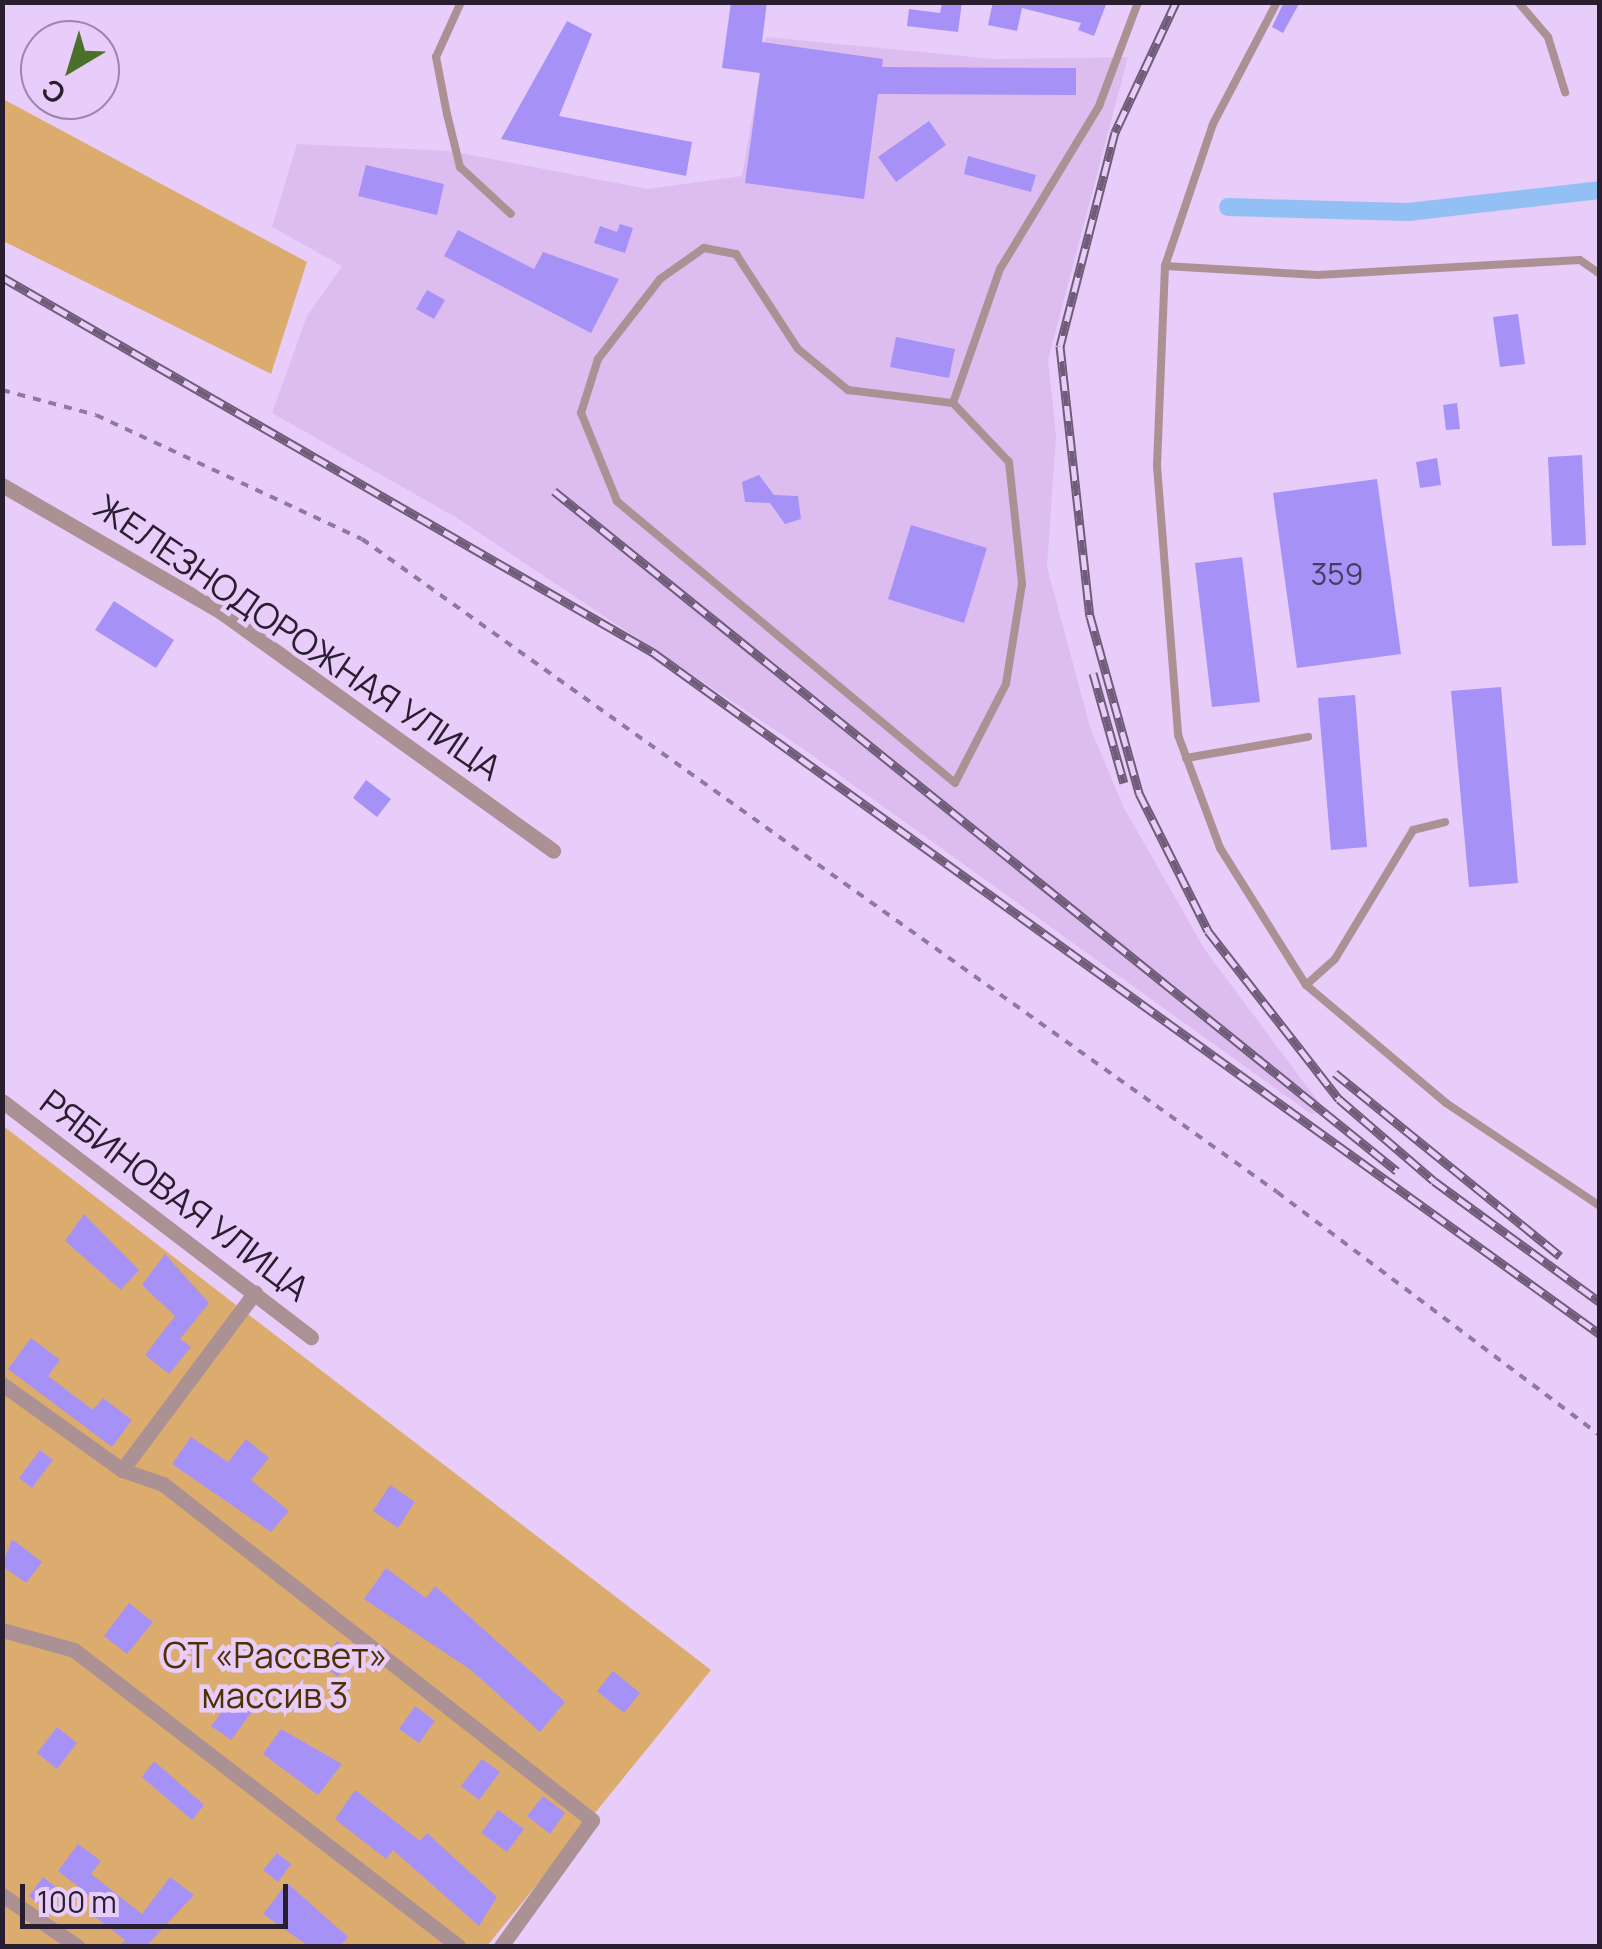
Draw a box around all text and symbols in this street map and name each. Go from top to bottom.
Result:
north arrow [20,20,120,120]
text: С [33,71,73,113]
street label: ЖЕЛЕЗНОДОРОЖНАЯ УЛИЦА [87,485,509,789]
house number: 359 [1311,556,1363,592]
street label: РЯБИНОВАЯ УЛИЦА [32,1080,318,1310]
park label: СТ «Рассвет» массив 3 [162,1634,388,1716]
scale bar [25,1864,292,1926]
text: 100 m [37,1881,117,1922]

